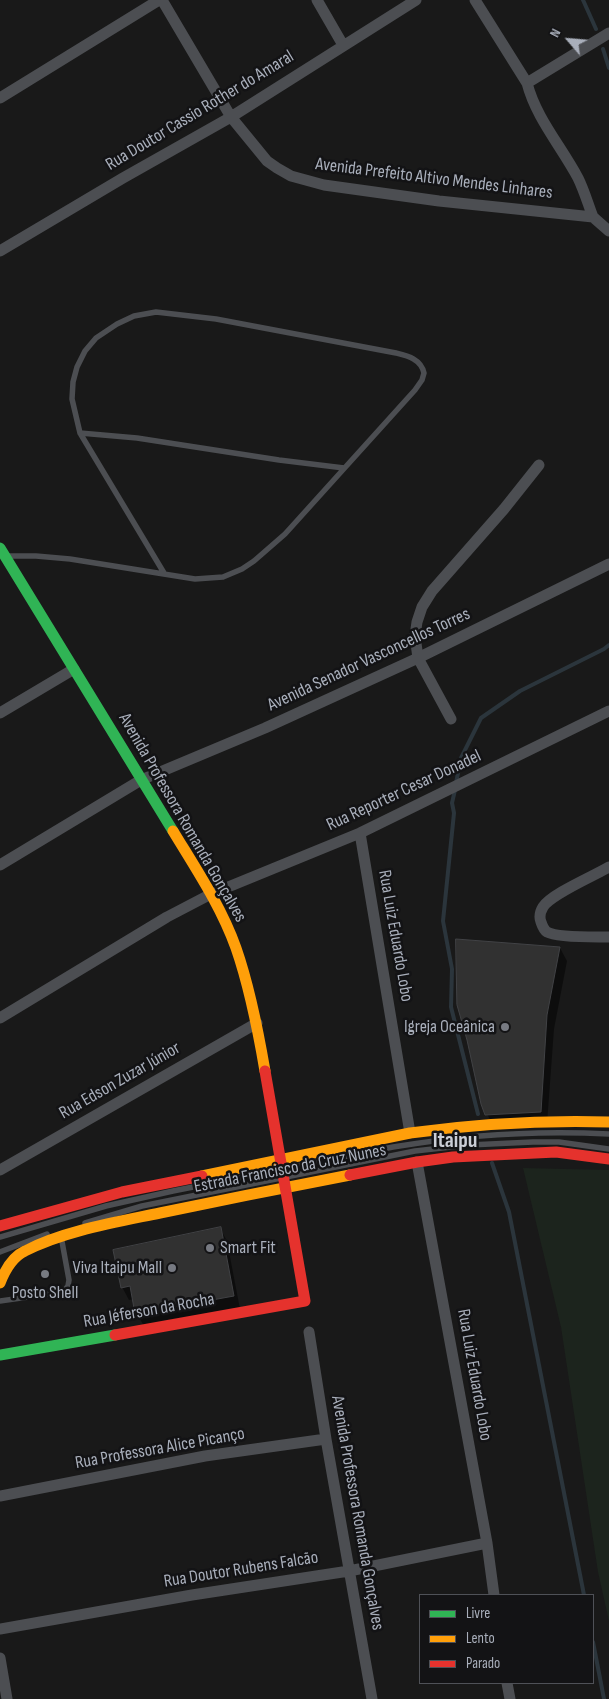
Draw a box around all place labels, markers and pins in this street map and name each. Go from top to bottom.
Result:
place label: Igreja Oceânica [404,1016,495,1038]
marker: Igreja Oceânica [499,1021,511,1033]
place label: Smart Fit [220,1237,276,1259]
marker: Smart Fit [204,1242,216,1254]
place label: Viva Itaipu Mall [73,1257,162,1279]
marker: Viva Itaipu Mall [166,1262,178,1274]
marker: Posto Shell [39,1268,51,1280]
place label: Posto Shell [12,1282,78,1304]

